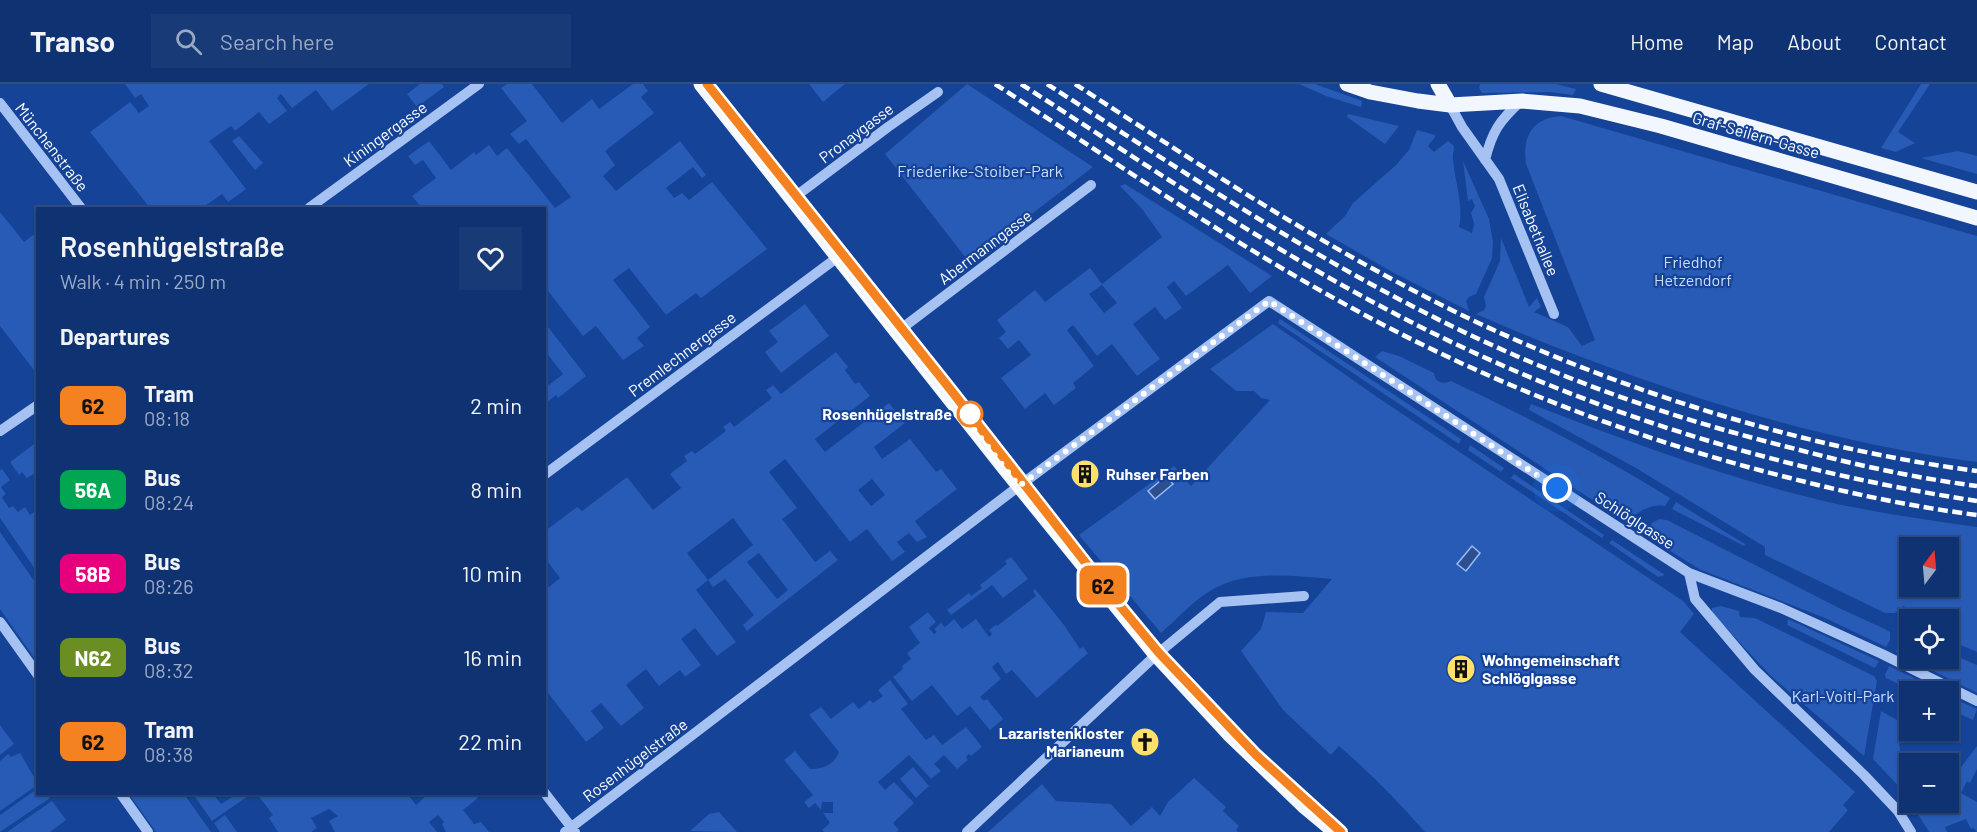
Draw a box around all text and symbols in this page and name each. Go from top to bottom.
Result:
search box [151,14,571,68]
text: Transo [30,24,115,58]
icon: search [172,25,205,58]
text: Search here [220,28,334,54]
text: Home [1630,29,1684,54]
text: Map [1717,29,1754,54]
text: About [1787,29,1842,54]
text: Contact [1875,29,1947,54]
street label: Kiningergasse [339,97,430,170]
street label: Münchenstraße [12,98,93,195]
street label: Pronaygasse [815,99,897,167]
street label: Graf-Seilern-Gasse [1690,107,1822,162]
park label: Friederike-Stoiber-Park [897,161,1063,180]
street label: Elisabethallee [1509,181,1564,279]
street label: Abermanngasse [934,205,1035,288]
button: heart [459,227,522,290]
text: Rosenhügelstraße [60,229,285,263]
park label: Friedhof Hetzendorf [1654,252,1732,289]
text: Walk · 4 min · 250 m [60,269,226,293]
street label: Premlechnergasse [624,307,739,400]
text: Departures [60,323,170,349]
text: Tram [144,380,194,406]
text: 2 min [470,392,522,418]
text: 62 [81,393,105,418]
marker: Rosenhügelstraße [957,401,983,427]
place label: Rosenhügelstraße [822,404,952,423]
text: 08:18 [144,406,190,430]
building icon: Ruhser Farben [1069,458,1101,490]
text: Bus [144,464,181,490]
place label: Ruhser Farben [1106,464,1209,483]
your location [1542,473,1572,503]
text: 8 min [470,476,522,502]
text: 56A [75,477,111,502]
street label: Schlöglgasse [1592,487,1679,552]
text: 08:24 [144,490,194,514]
north arrow [1899,537,1959,597]
map controls [1899,537,1959,813]
text: Bus [144,548,181,574]
text: 10 min [462,560,522,586]
text: 58B [75,561,111,586]
line badge: 62 [1076,566,1130,604]
text: 62 [1091,573,1115,598]
text: 08:26 [144,574,194,598]
button: locate [1899,609,1959,669]
text: Bus [144,632,181,658]
text: 16 min [463,644,522,670]
text: N62 [74,645,112,670]
place label: Wohngemeinschaft Schlöglgasse [1482,650,1620,687]
building icon: Wohngemeinschaft Schlöglgasse [1445,653,1477,685]
text: 08:32 [144,658,194,682]
button: + [1899,681,1959,741]
park label: Karl-Voitl-Park [1792,686,1894,705]
street label: Rosenhügelstraße [579,714,691,805]
text: Tram [144,716,194,742]
place label: Lazaristenkloster Marianeum [999,723,1124,760]
church icon: Lazaristenkloster Marianeum [1129,726,1161,758]
text: 22 min [458,728,522,754]
text: 62 [81,729,105,754]
text: 08:38 [144,742,193,766]
button: − [1899,753,1959,813]

